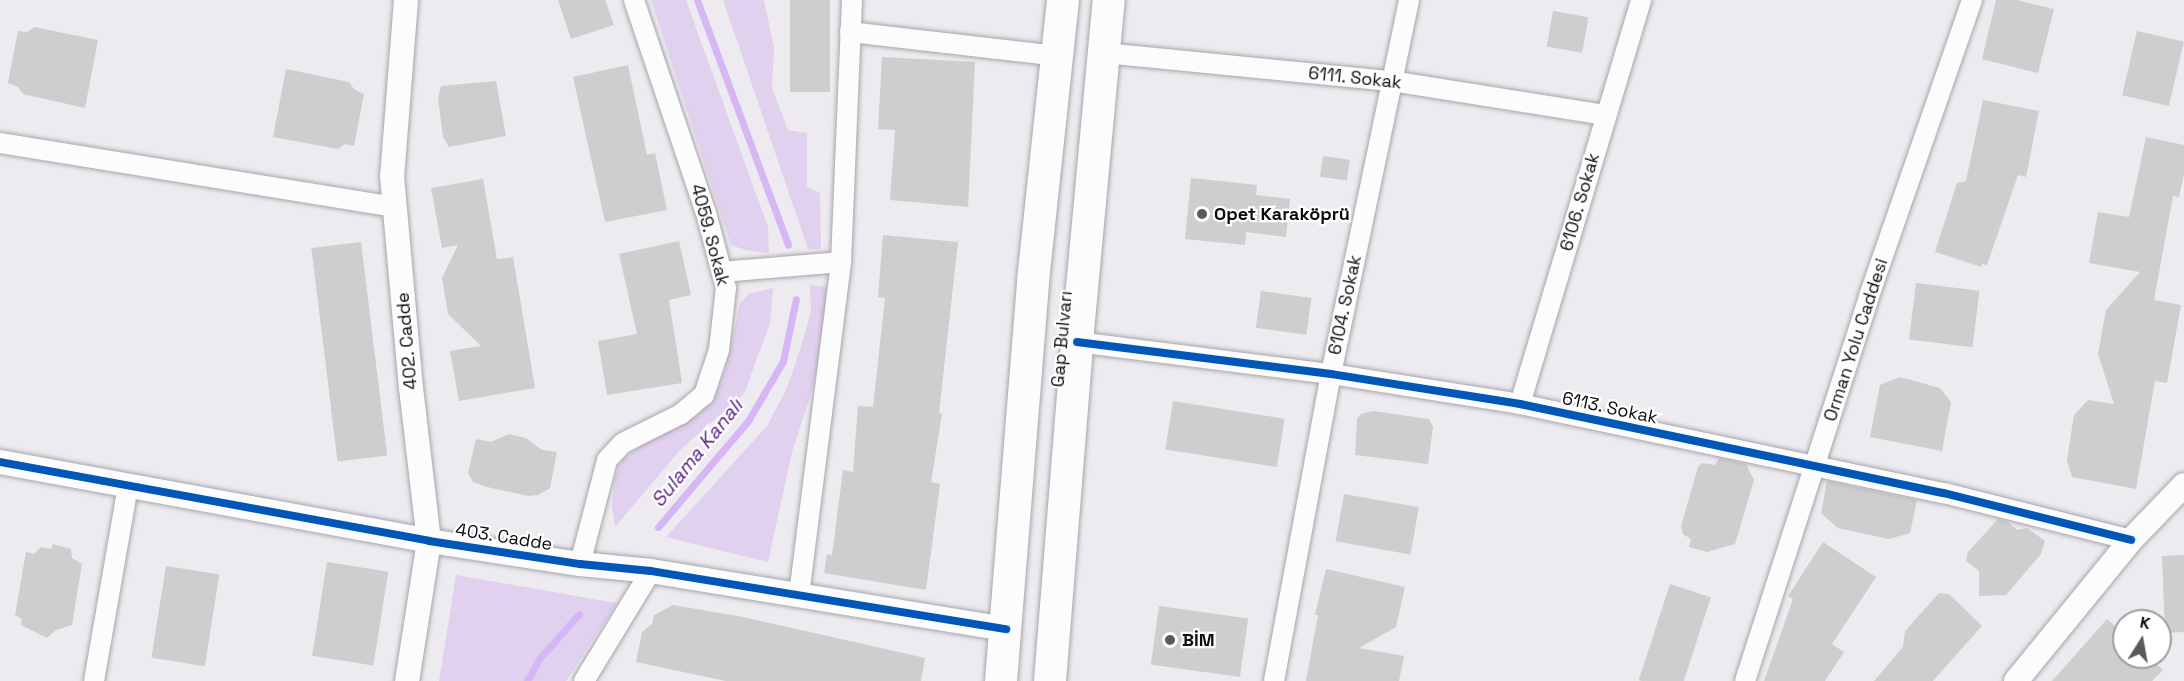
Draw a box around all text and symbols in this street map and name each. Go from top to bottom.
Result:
street label: 6111. Sokak [1307,62,1403,94]
street label: 6106. Sokak [1556,150,1604,254]
street label: 4059. Sokak [686,181,734,289]
place label: Opet Karaköprü [1214,203,1350,225]
marker: Opet Karaköprü [1195,207,1209,221]
street label: 6104. Sokak [1324,253,1366,357]
street label: Orman Yolu Caddesi [1819,256,1893,424]
street label: Gap Bulvarı [1047,290,1077,388]
street label: 402. Cadde [392,291,422,391]
street label: 6113. Sokak [1560,387,1660,429]
water label: Sulama Kanalı [646,394,748,512]
street label: 403. Cadde [454,519,554,555]
north arrow [2112,609,2172,669]
text: K [2138,612,2152,634]
place label: BİM [1182,629,1215,651]
marker: BİM [1163,633,1177,647]

